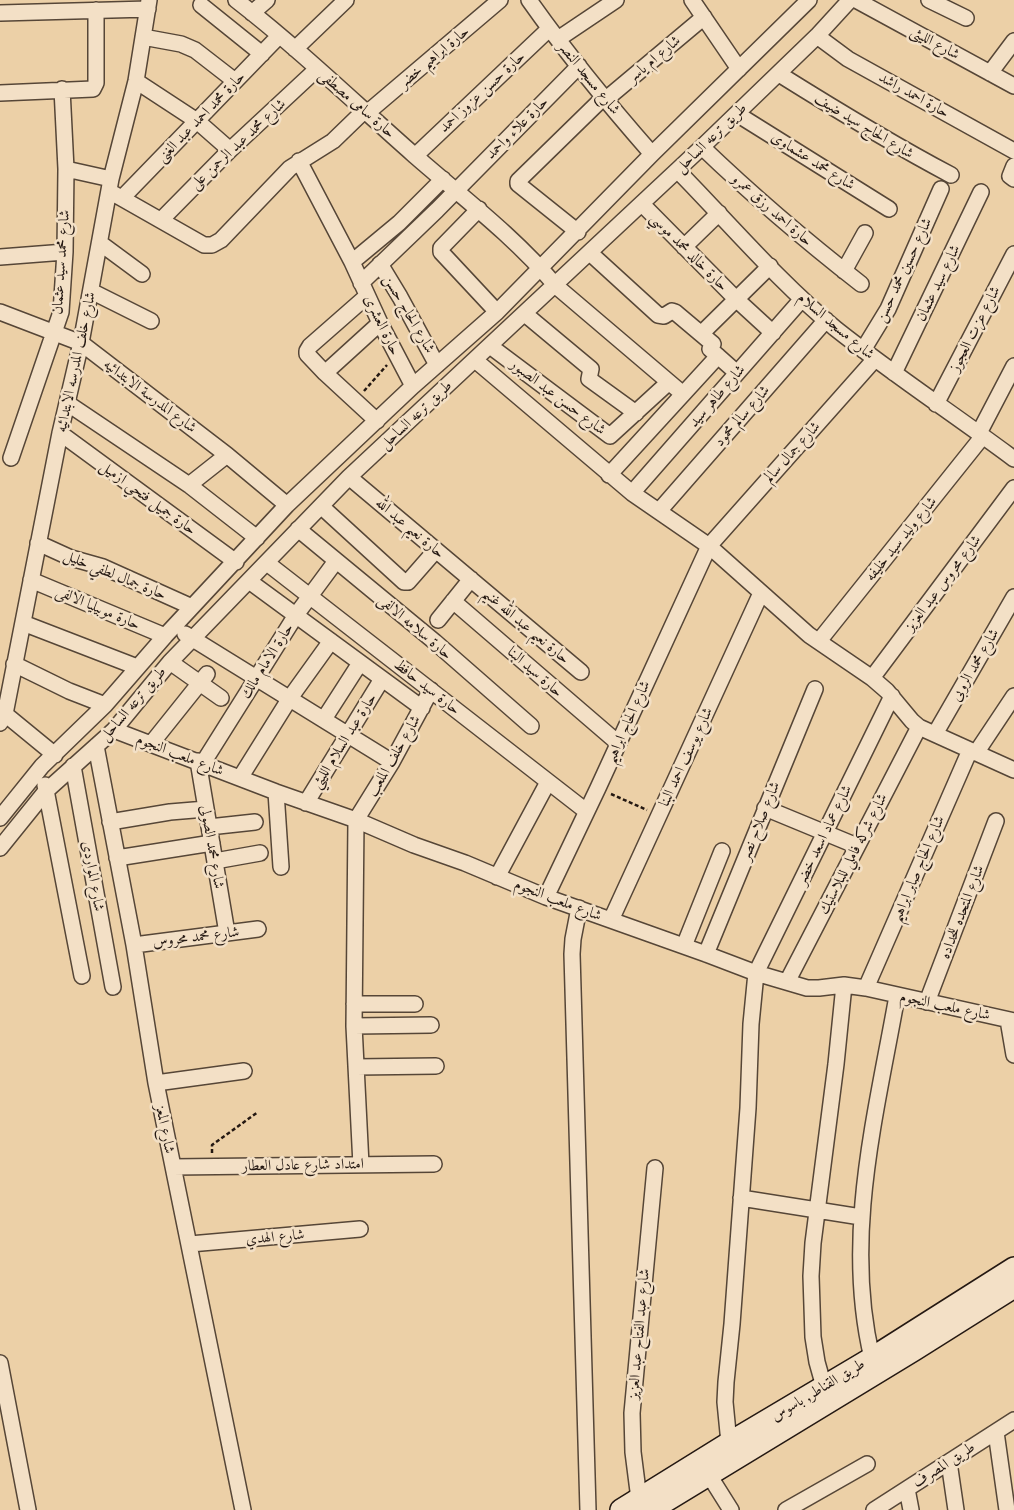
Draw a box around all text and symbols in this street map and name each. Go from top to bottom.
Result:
street label: حارة ابراهيم خضر [395,22,473,92]
street label: شارع الليثى [907,22,963,64]
street label: شارع ام ياسر [624,32,684,86]
street label: شارع مسجد النصر [554,38,624,118]
street label: حارة حسن عزوز احمد [435,48,529,136]
street label: حارة سامى مصطفى [315,66,399,142]
street label: حارة محمد احمد عبد الغنى [153,68,249,166]
street label: حارة احمد راشد [875,68,953,122]
street label: شارع الحاج سيد ضيف [811,89,917,163]
street label: حارة علاء واحمد [482,93,552,163]
street label: شارع محمد عبد الرحمن على [186,95,290,193]
street label: طريق ترعه الساحل [671,99,751,177]
street label: شارع محمد عشماوى [768,128,858,194]
street label: حارة احمد رزق عمرو [728,170,816,250]
street label: شارع محمد سيد عثمان [48,209,74,315]
street label: حارة خالد محمد موسي [646,209,732,295]
street label: شارع حسين محمد حسن [872,215,936,325]
street label: شارع سيد عثمان [912,242,964,324]
street label: شارع الحاج حسن [379,272,439,356]
street label: شارع عزت العجوز [946,283,1004,375]
street label: شارع مسجد السلام [794,289,878,363]
street label: شارع خلف المدرسه الابتدائيه [52,290,100,434]
street label: حارة العشرى [360,292,404,358]
street label: شارع المدرسة الابتدائيه [100,355,200,437]
street label: شارع حسن عبد الصبور [507,355,609,439]
street label: شارع طاهر سيد [685,361,749,431]
street label: طريق ترعه الساحل [376,377,456,453]
street label: شارع سالم محمود [710,382,774,450]
street label: شارع جمال سالم [760,418,824,486]
street label: حارة جميل فتحي ازميل [96,457,200,539]
street label: شارع وليد سيد خليفه [861,493,941,585]
street label: حارة نعيم عبد الله [372,494,448,562]
street label: شارع محروس عبد العزيز [901,531,985,635]
street label: حارة جمال لطفي خليل [61,546,169,604]
street label: حارة موبيليا الالفى [53,582,143,634]
street label: حارة نعيم عبد الله غنيم [479,584,573,668]
street label: حارة سلامه الالفى [374,591,456,663]
street label: حارة الامام مالك [237,620,297,702]
street label: شارع محمد الروبى [947,625,1003,705]
street label: حارة سيد البنا [503,643,567,701]
street label: حارة سيد حافظ [390,655,464,719]
street label: طريق ترعه الساحل [96,663,170,745]
street label: شارع الحاج ابراهيم [602,678,654,766]
street label: حارة عبد السلام الليثي [307,690,381,792]
street label: شارع يوسف احمد البنا [655,704,717,810]
street label: شارع خلف الملعب [363,712,425,800]
street label: شارع ملعب النجوم [134,730,226,780]
street label: شارع صلاح نصر [736,779,784,863]
street label: شارع عماد اسعد خضر [792,782,856,888]
street label: شارع شركه فاملي للبلاستيك [815,790,891,918]
street label: شارع محمد الصولى [196,804,228,890]
street label: شارع الحاج صابر ابراهيم [887,813,949,925]
street label: شارع المواردى [78,839,108,913]
street label: شارع المتحده للحداده [936,863,988,961]
street label: شارع ملعب النجوم [512,875,604,925]
street label: شارع محمد محروس [152,923,240,951]
street label: شارع ملعب النجوم [898,988,992,1024]
street label: شارع المعز [151,1103,179,1155]
street label: امتداد شارع عادل العطار [242,1155,364,1175]
street label: شارع الهدي [245,1225,305,1249]
street label: شارع عبد الفتاح عبد العزيز [624,1268,654,1400]
street label: طريق القناطر, باسوس [768,1355,868,1425]
street label: طريق المصرف [909,1438,979,1492]

